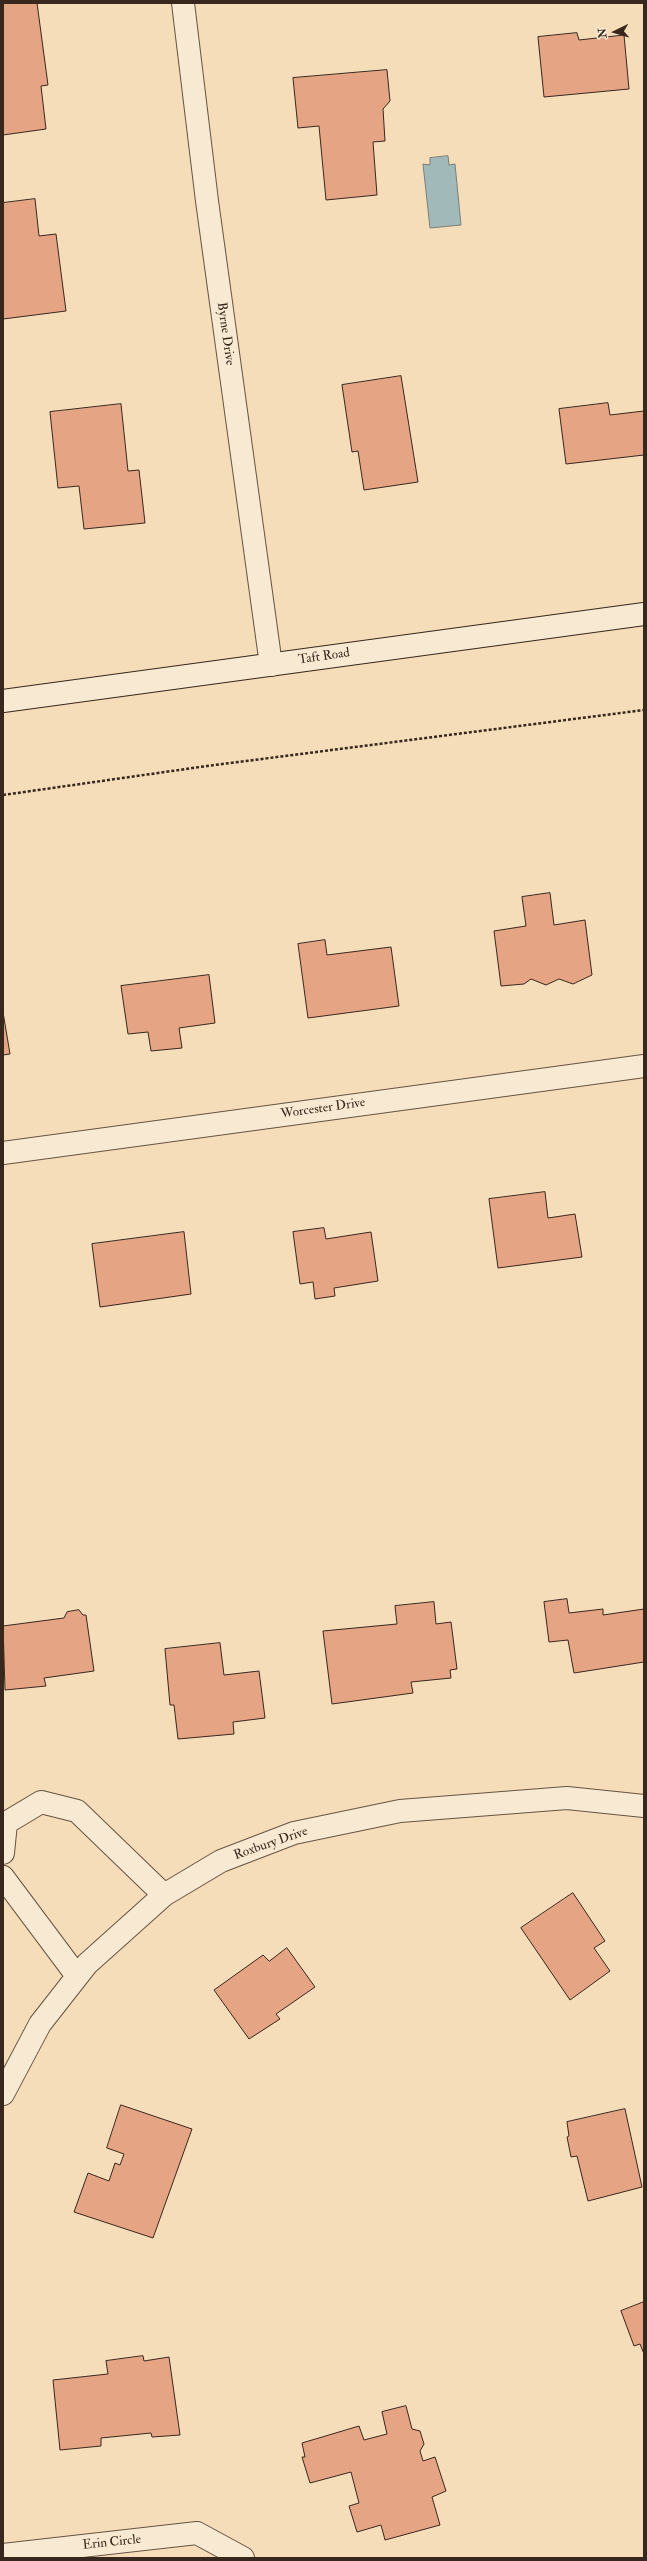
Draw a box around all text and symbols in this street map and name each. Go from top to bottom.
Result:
north arrow [595,12,635,52]
text: N [596,28,609,39]
street label: Byrne Drive [213,301,237,367]
street label: Taft Road [297,646,351,668]
street label: Worcester Drive [280,1095,366,1123]
street label: Roxbury Drive [232,1824,310,1864]
street label: Erin Circle [82,2532,142,2554]

